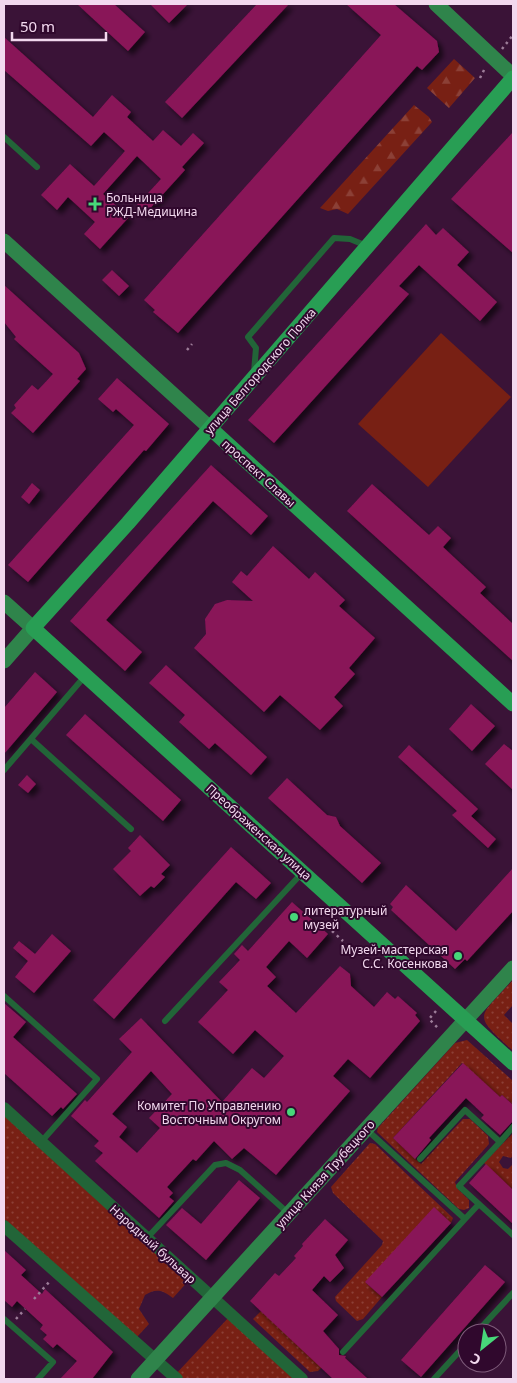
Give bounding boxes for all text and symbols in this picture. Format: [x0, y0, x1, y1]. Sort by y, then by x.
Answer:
scale bar [12, 10, 106, 42]
text: 50 m [20, 16, 55, 36]
place label: Больница РЖД-Медицина [106, 189, 197, 220]
marker: Больница РЖД-Медицина [88, 197, 102, 211]
street label: улица Белгородского Полка [200, 304, 320, 438]
street label: проспект Славы [218, 435, 300, 511]
street label: Преображенская улица [203, 780, 315, 884]
place label: литературный музей [304, 902, 387, 933]
marker: литературный музей [288, 911, 300, 923]
place label: Музей-мастерская С.С. Косенкова [340, 941, 448, 972]
marker: Музей-мастерская С.С. Косенкова [452, 950, 464, 962]
place label: Комитет По Управлению Восточным Округом [137, 1097, 281, 1128]
marker: Комитет По Управлению Восточным Округом [285, 1106, 297, 1118]
street label: улица Князя Трубецкого [272, 1116, 378, 1232]
street label: Народный бульвар [106, 1201, 200, 1287]
north arrow [457, 1323, 507, 1373]
text: С [467, 1349, 484, 1370]

